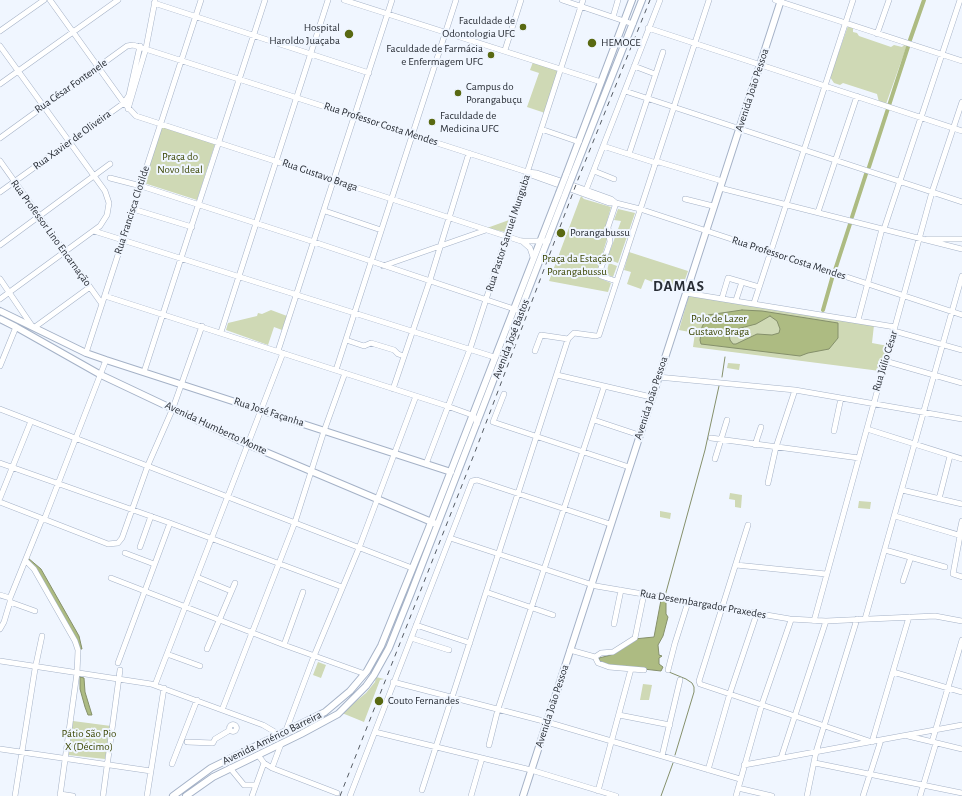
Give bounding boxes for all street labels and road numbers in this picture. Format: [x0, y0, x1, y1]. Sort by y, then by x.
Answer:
street label: Avenida João Pessoa [732, 47, 772, 133]
street label: Rua César Fontenele [32, 56, 110, 116]
street label: Rua Professor Costa Mendes [322, 99, 440, 149]
street label: Rua Xavier de Oliveira [30, 107, 114, 173]
street label: Rua Gustavo Braga [280, 156, 360, 194]
street label: Rua Francisca Clotilde [111, 164, 153, 256]
street label: Rua Pastor Samuel Munguba [483, 173, 533, 293]
street label: Rua Professor Lino Encarnação [8, 177, 94, 289]
street label: Rua Professor Costa Mendes [730, 233, 848, 283]
street label: Avenida José Bastos [490, 297, 532, 381]
street label: Rua Júlio César [869, 329, 901, 393]
street label: Avenida João Pessoa [631, 355, 671, 441]
street label: Rua José Façanha [232, 394, 306, 430]
street label: Avenida Humberto Monte [163, 399, 269, 457]
street label: Rua Desembargador Praxedes [639, 586, 767, 622]
street label: Avenida João Pessoa [532, 663, 572, 749]
street label: Avenida Américo Barreira [220, 708, 324, 768]

